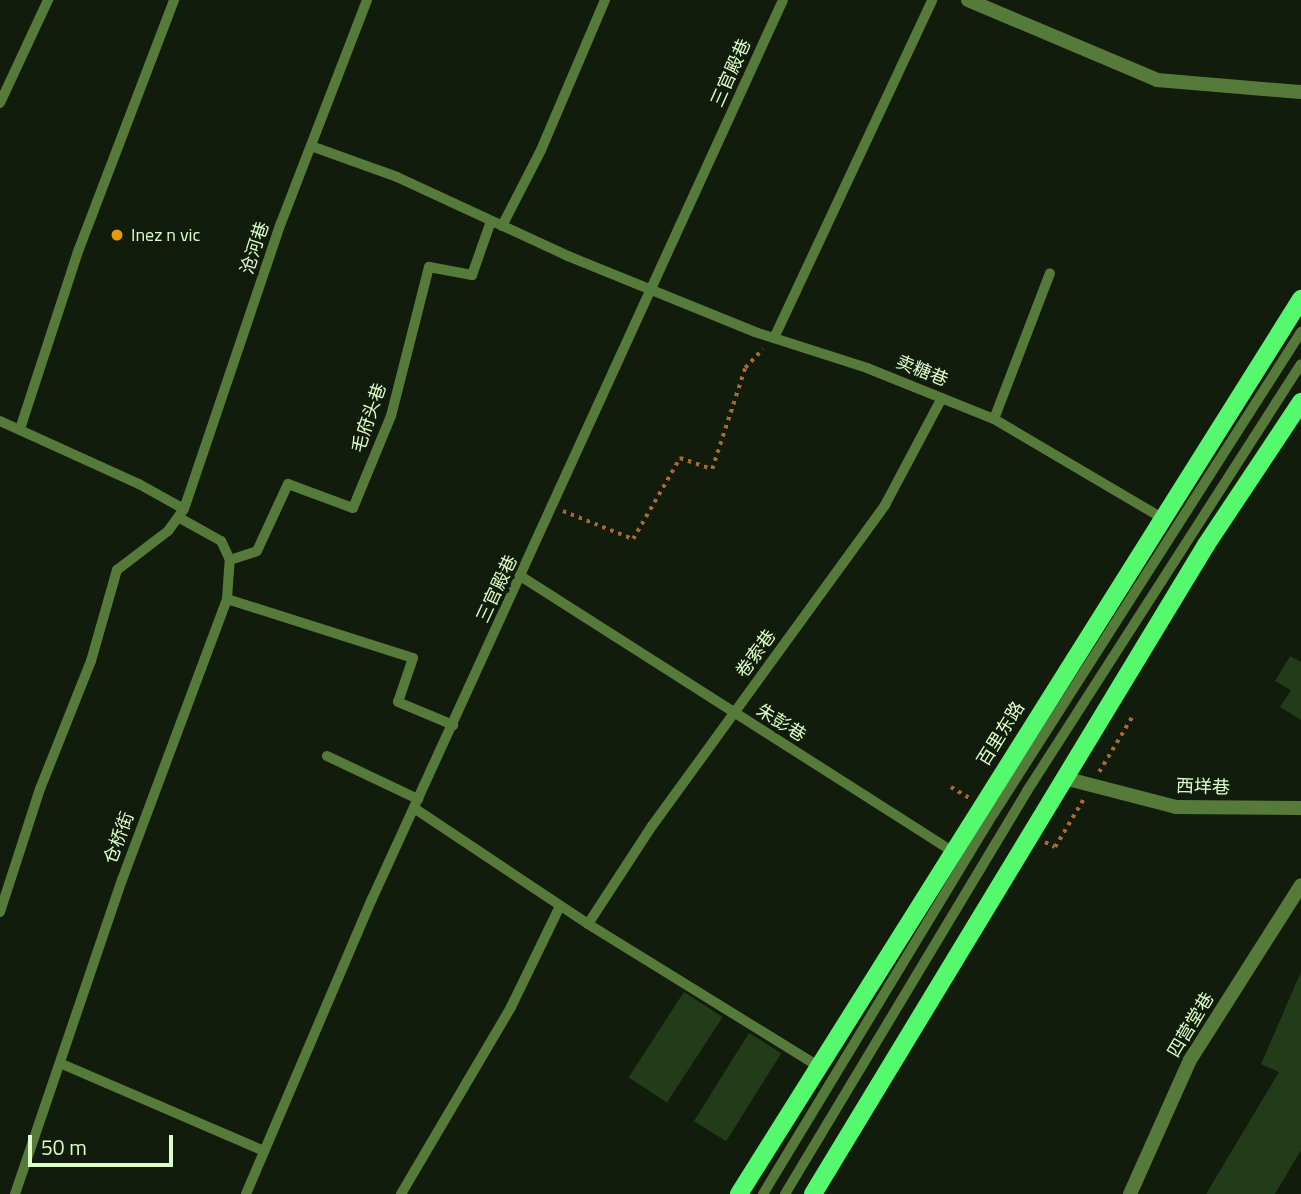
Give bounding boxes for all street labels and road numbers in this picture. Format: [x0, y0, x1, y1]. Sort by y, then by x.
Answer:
street label: 三官殿巷 [706, 36, 756, 110]
street label: 沧河巷 [236, 219, 274, 277]
street label: 卖糖巷 [893, 351, 951, 391]
street label: 毛府头巷 [347, 380, 391, 456]
street label: 三官殿巷 [472, 552, 522, 626]
street label: 卷索巷 [731, 626, 781, 682]
street label: 百里东路 [973, 698, 1029, 770]
street label: 朱彭巷 [752, 700, 810, 746]
street label: 西垟巷 [1176, 775, 1230, 799]
street label: 仓桥街 [100, 809, 138, 867]
street label: 四营堂巷 [1163, 989, 1219, 1061]

